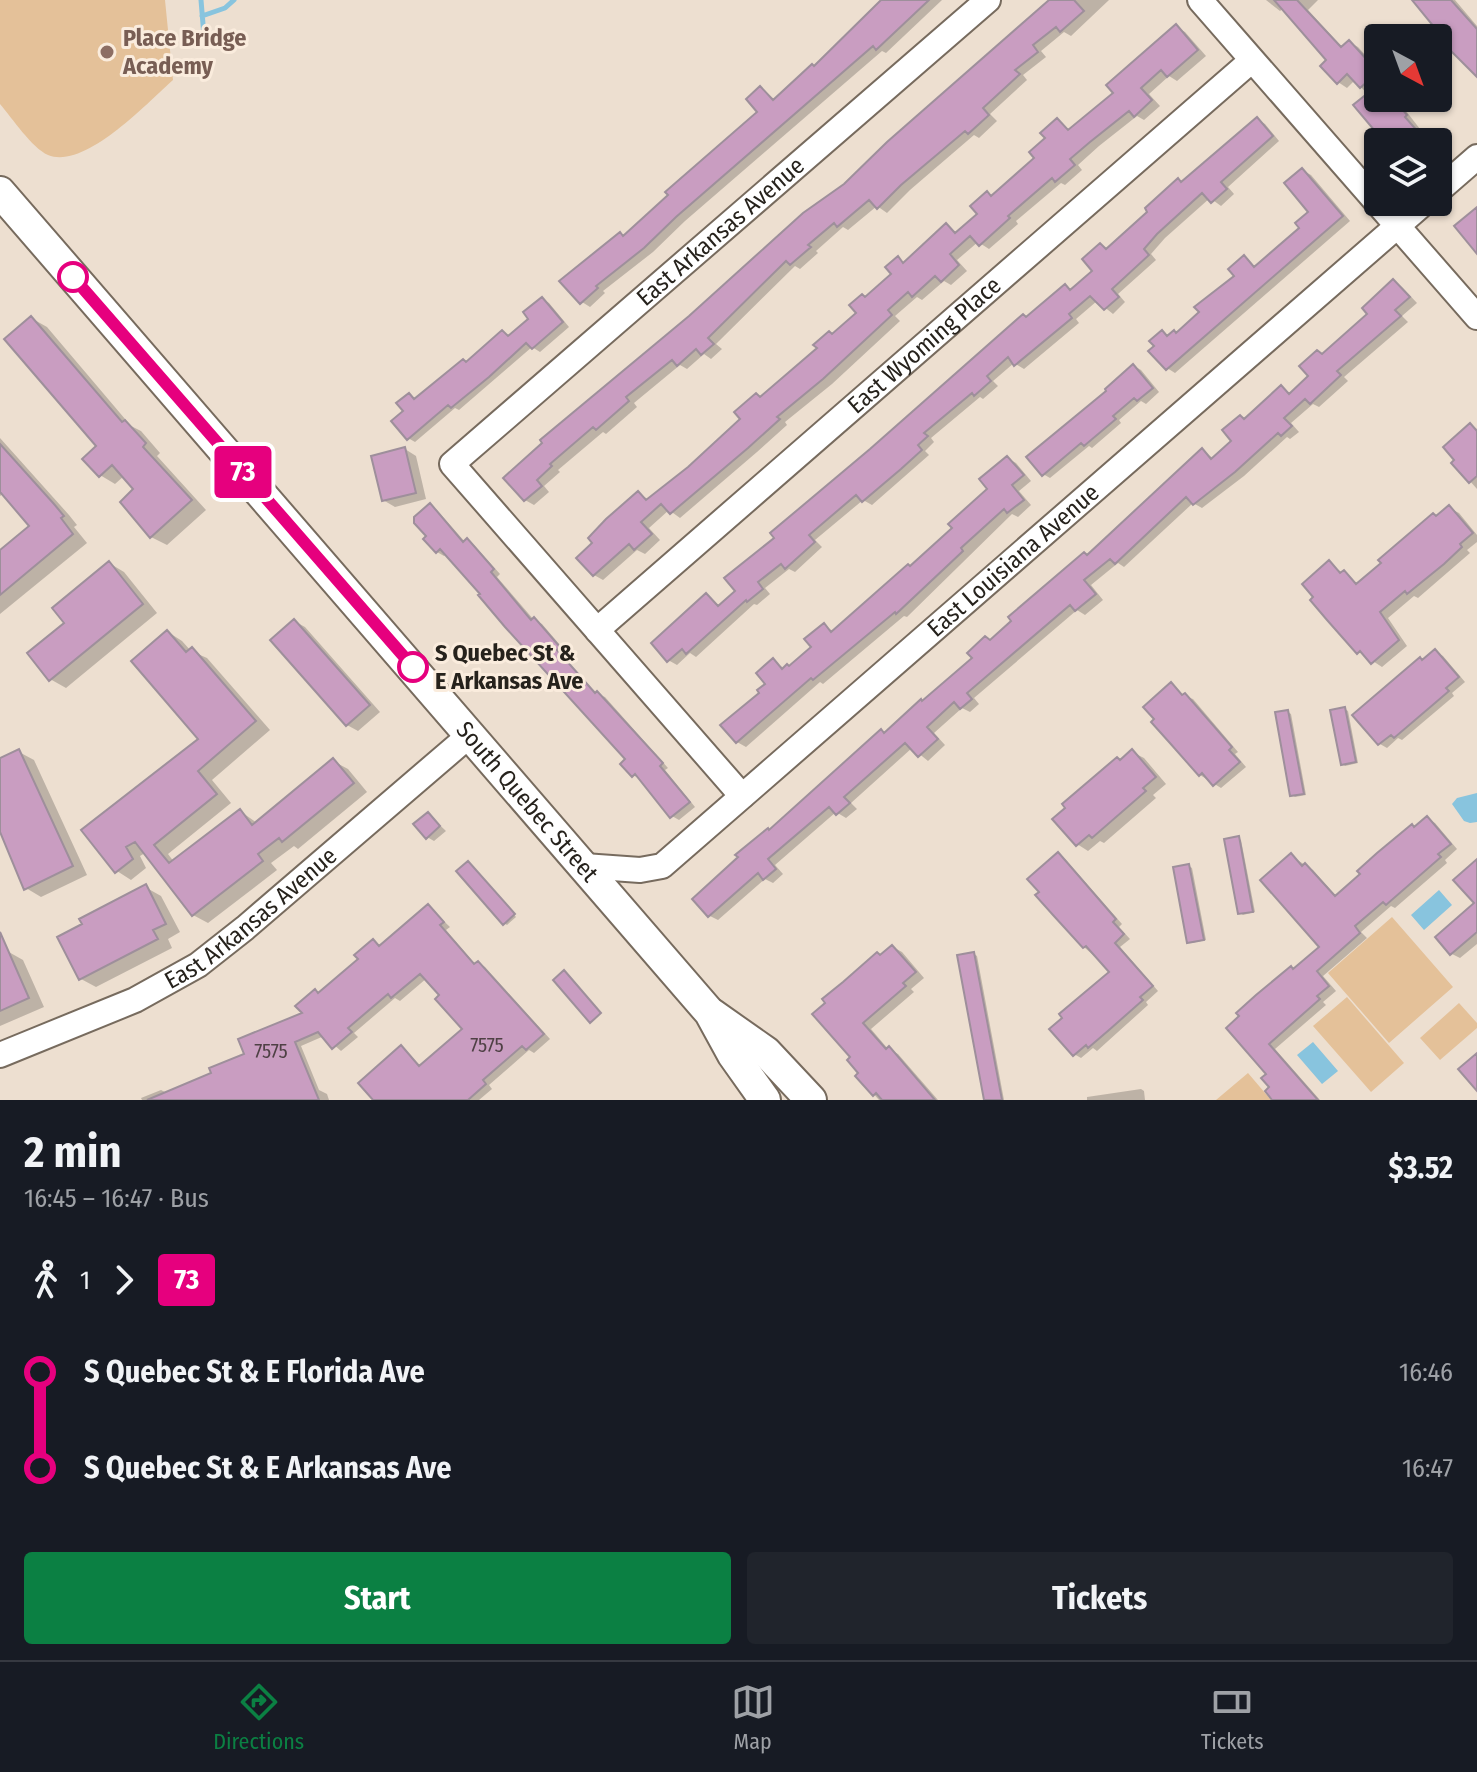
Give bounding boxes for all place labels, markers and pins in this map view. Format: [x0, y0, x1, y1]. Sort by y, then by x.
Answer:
place label: Place Bridge Academy [122, 24, 246, 80]
marker: Place Bridge Academy [98, 43, 116, 61]
unlabelled marker [58, 262, 88, 292]
place label: S Quebec St & E Arkansas Ave [435, 639, 584, 695]
marker: S Quebec St & E Arkansas Ave [398, 652, 428, 682]

